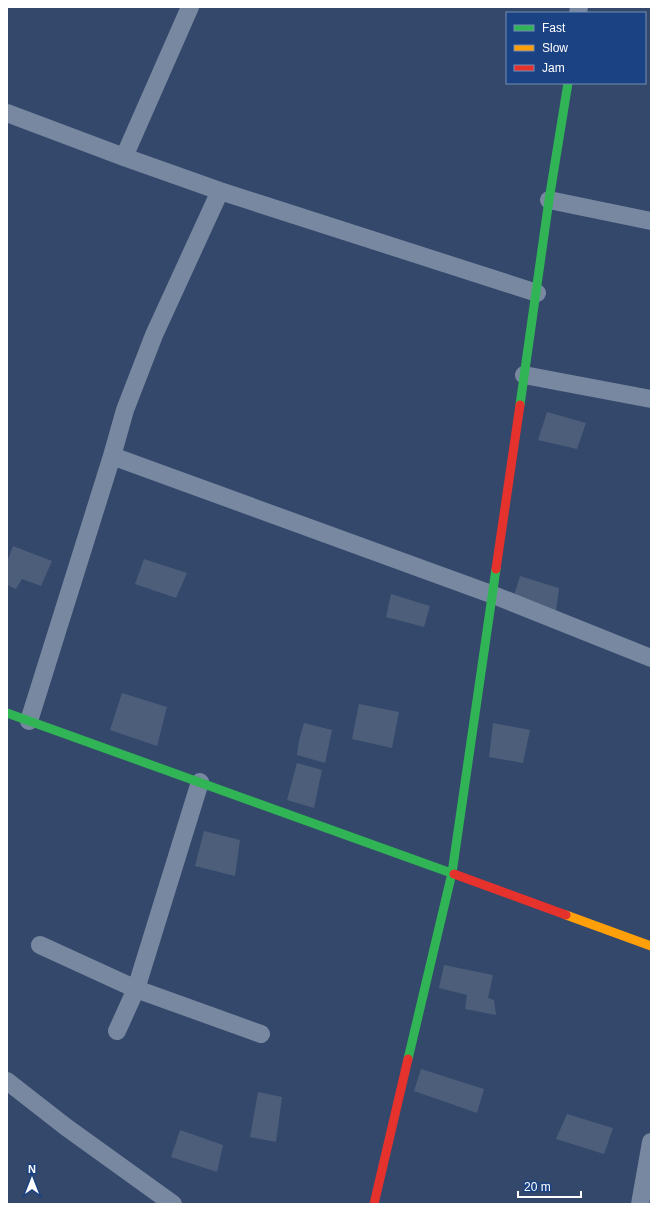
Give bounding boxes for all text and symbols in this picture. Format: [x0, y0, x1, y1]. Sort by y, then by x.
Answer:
legend [506, 12, 646, 84]
text: Fast [542, 21, 566, 35]
text: Slow [542, 41, 568, 55]
text: Jam [542, 61, 565, 75]
north arrow [12, 1159, 52, 1199]
text: N [28, 1163, 36, 1175]
scale bar [518, 1173, 581, 1199]
text: 20 m [524, 1180, 551, 1194]

